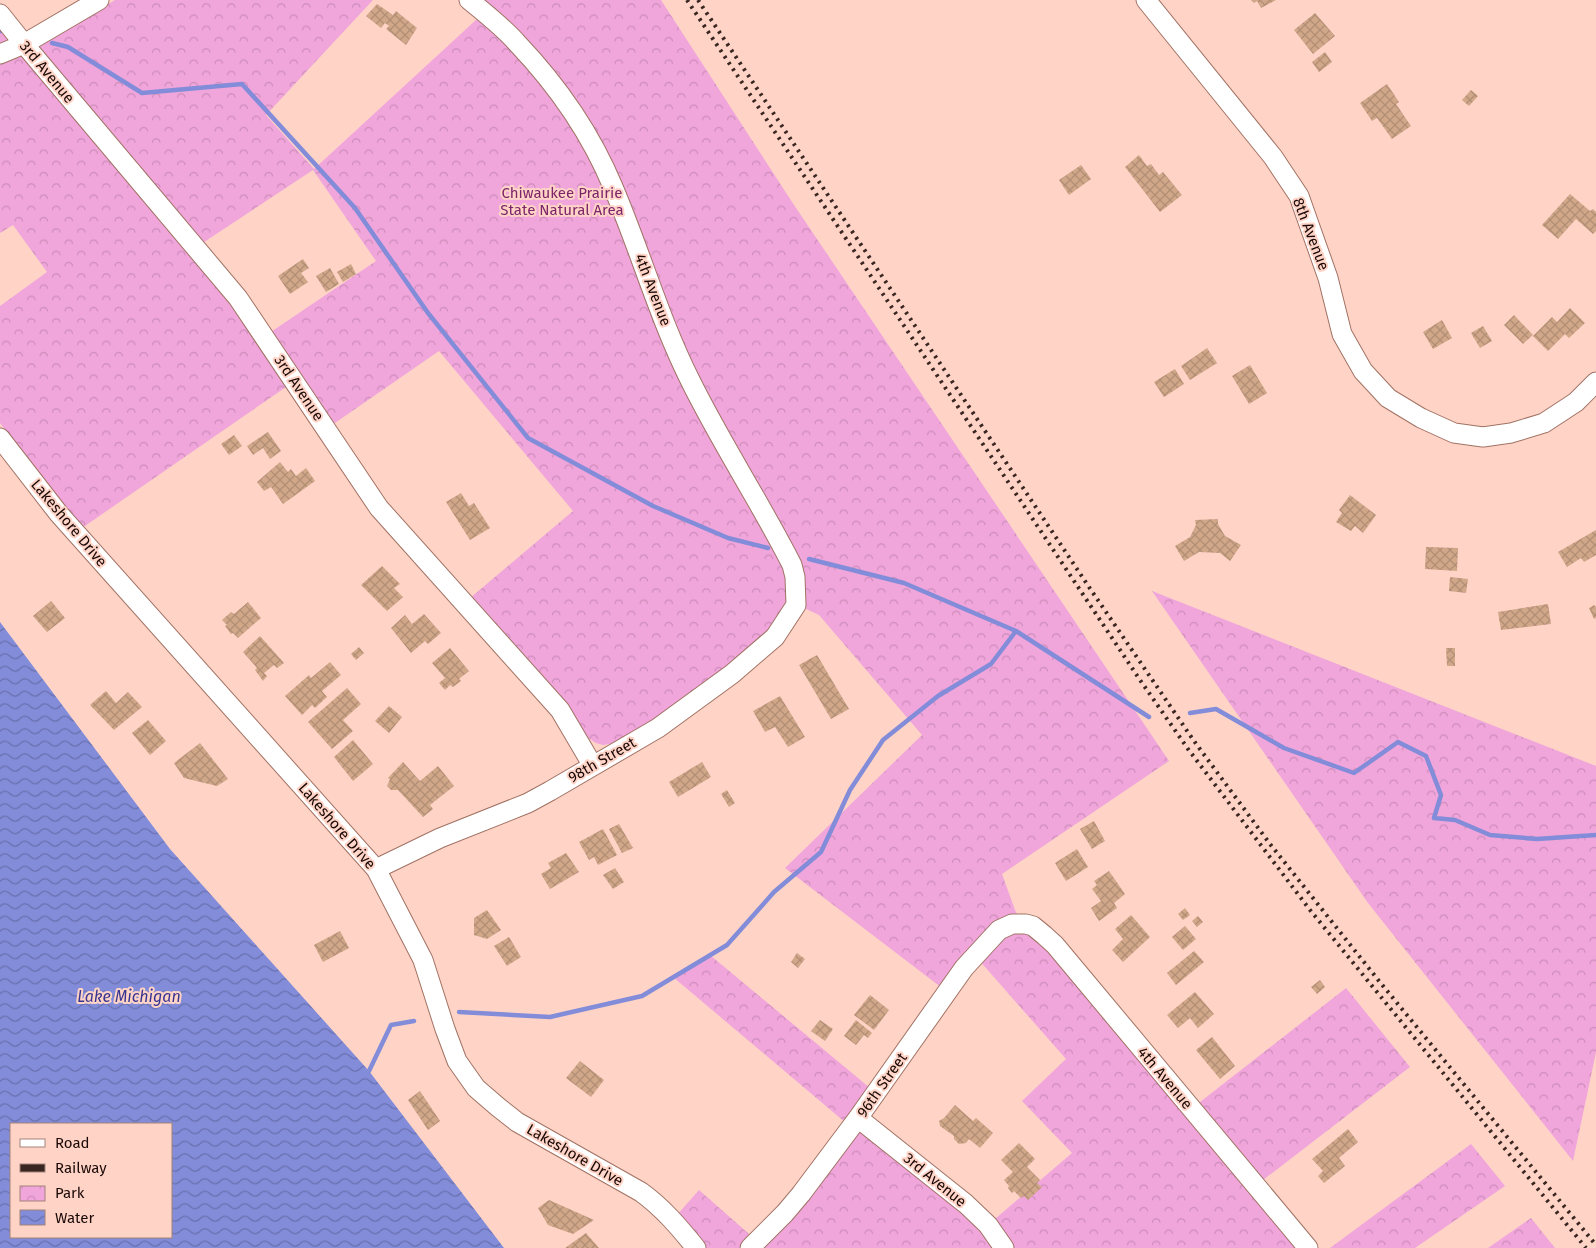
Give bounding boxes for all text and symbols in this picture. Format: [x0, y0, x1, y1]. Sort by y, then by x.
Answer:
street label: 3rd Avenue [16, 37, 78, 107]
park label: Chiwaukee Prairie State Natural Area [500, 184, 624, 219]
street label: 8th Avenue [1289, 195, 1333, 273]
street label: 4th Avenue [631, 251, 675, 329]
street label: 3rd Avenue [270, 352, 328, 424]
street label: Lakeshore Drive [27, 476, 111, 570]
street label: 98th Street [565, 733, 639, 787]
street label: Lakeshore Drive [295, 779, 379, 873]
water label: Lake Michigan [77, 987, 181, 1006]
street label: 4th Avenue [1134, 1043, 1196, 1113]
street label: 96th Street [853, 1049, 911, 1121]
street label: Lakeshore Drive [524, 1120, 626, 1190]
legend [10, 1123, 172, 1238]
text: Road [55, 1134, 90, 1152]
street label: 3rd Avenue [900, 1149, 970, 1211]
text: Railway [55, 1159, 107, 1177]
text: Park [55, 1184, 85, 1202]
text: Water [55, 1209, 94, 1227]

